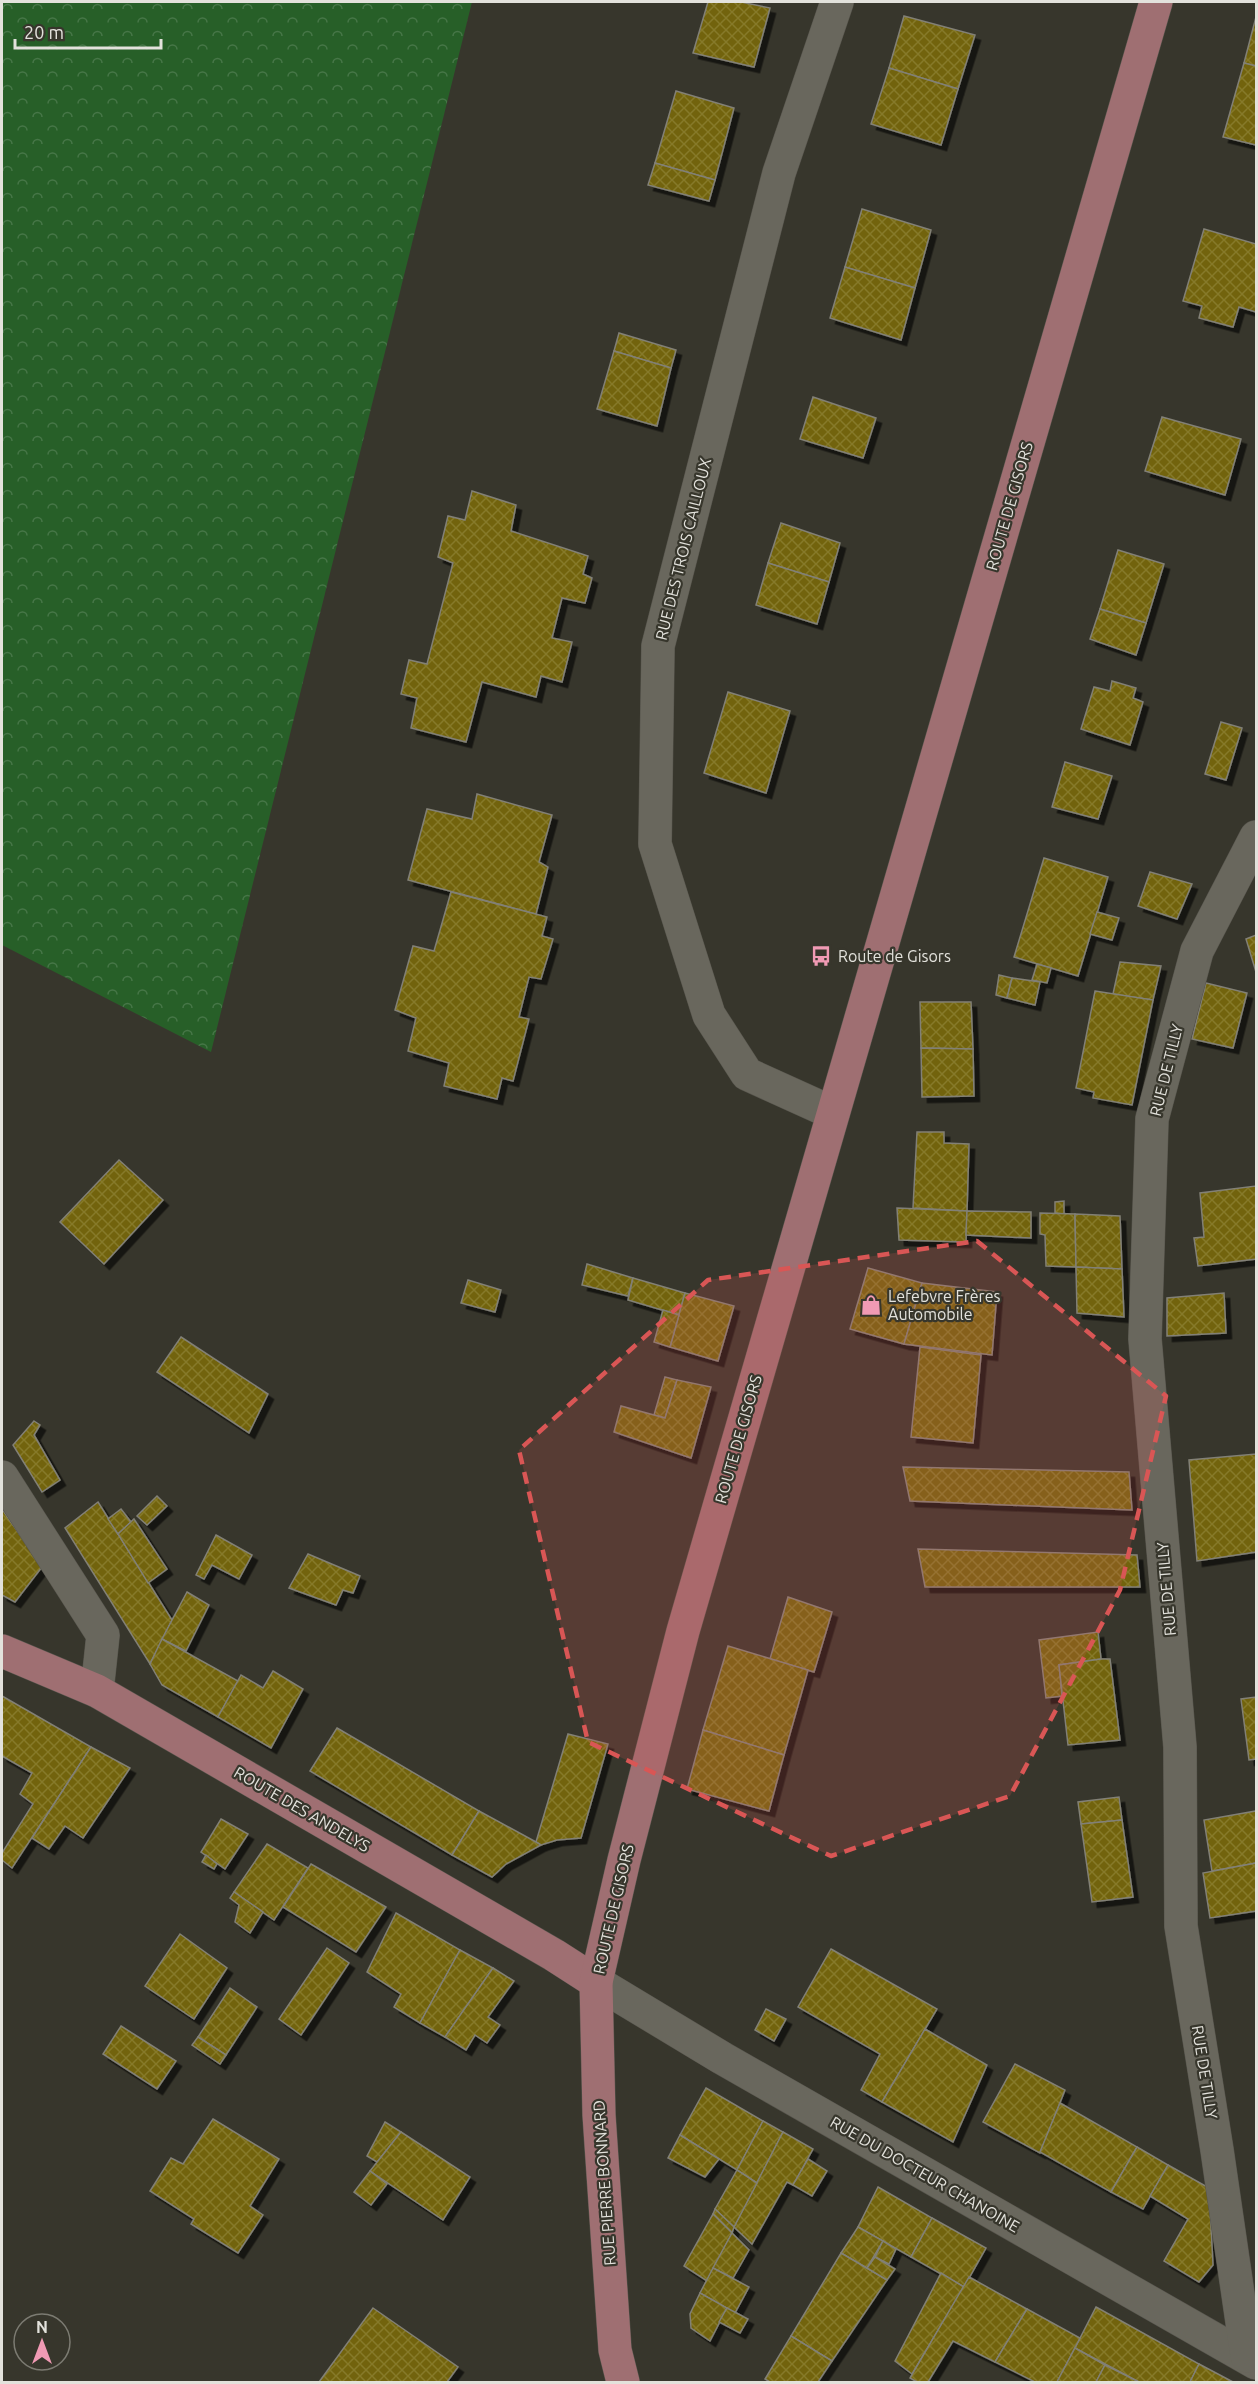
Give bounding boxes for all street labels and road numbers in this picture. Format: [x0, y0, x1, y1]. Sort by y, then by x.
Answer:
street label: ROUTE DE GISORS [982, 440, 1036, 572]
street label: RUE DES TROIS CAILLOUX [652, 456, 714, 642]
street label: RUE DE TILLY [1146, 1021, 1186, 1118]
street label: ROUTE DE GISORS [711, 1373, 765, 1505]
street label: RUE DE TILLY [1153, 1540, 1179, 1637]
street label: ROUTE DES ANDELYS [231, 1763, 373, 1855]
street label: ROUTE DE GISORS [589, 1842, 637, 1976]
street label: RUE DE TILLY [1189, 2024, 1221, 2121]
street label: RUE PIERRE BONNARD [589, 2100, 619, 2266]
street label: RUE DU DOCTEUR CHANOINE [827, 2112, 1023, 2236]

